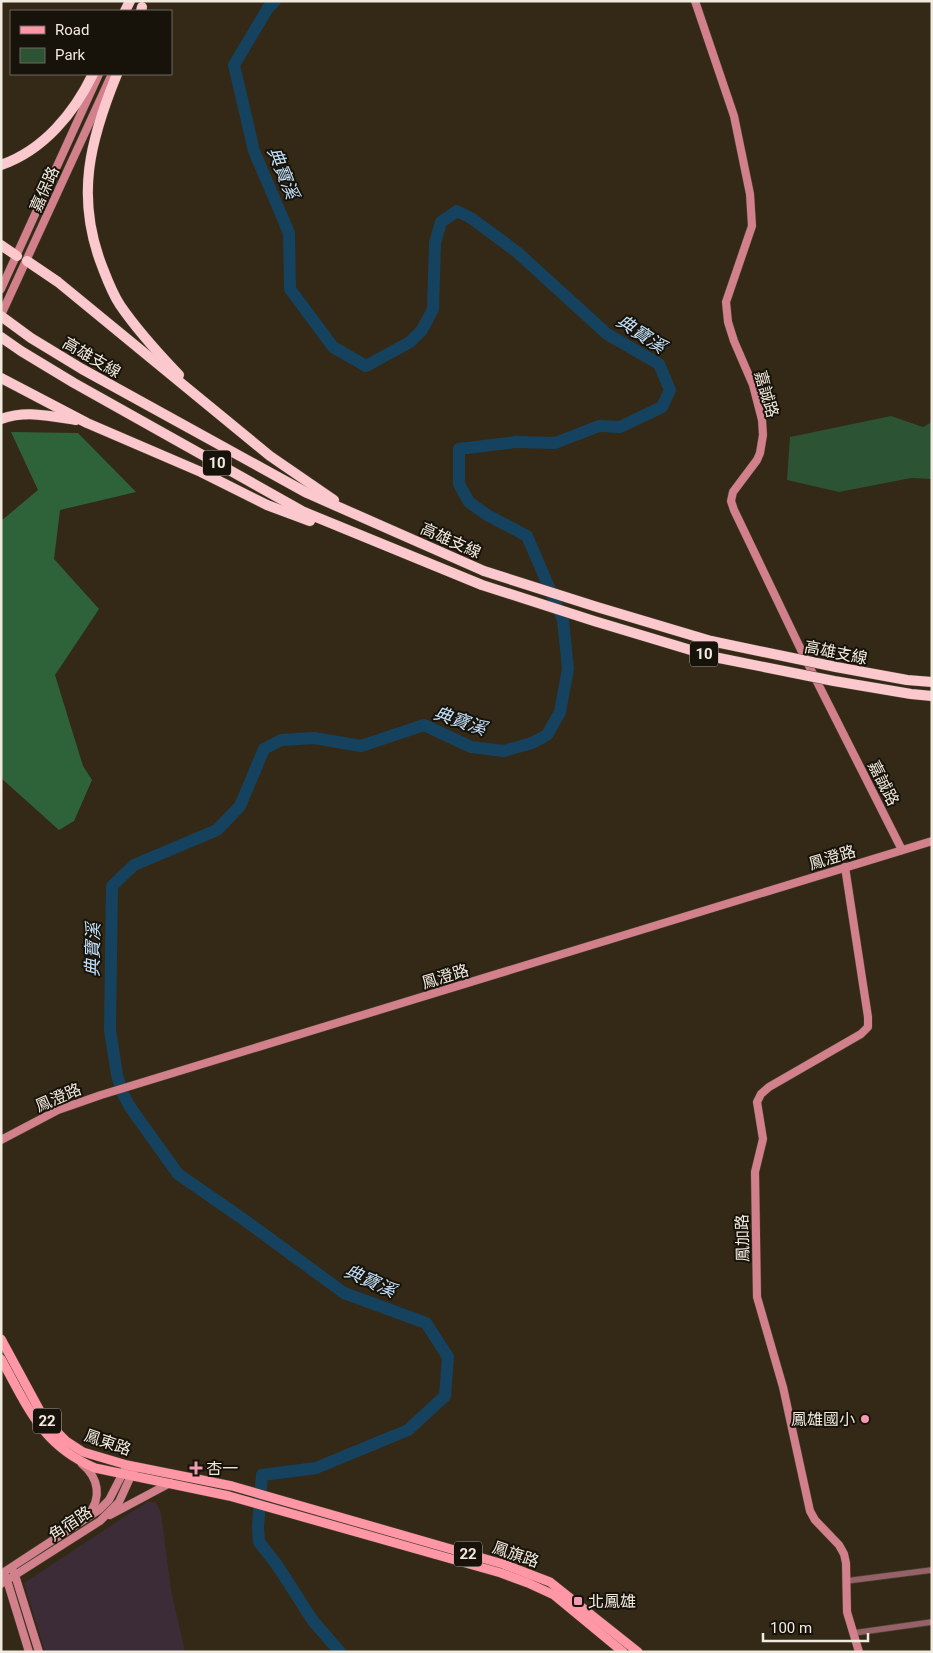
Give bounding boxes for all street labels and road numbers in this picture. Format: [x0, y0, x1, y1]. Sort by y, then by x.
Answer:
street label: 嘉保路 [26, 163, 63, 215]
street label: 高雄支線 [59, 333, 124, 382]
street label: 嘉誠路 [751, 368, 782, 420]
road number: 10 [203, 450, 231, 476]
street label: 高雄支線 [418, 519, 484, 562]
street label: 高雄支線 [803, 637, 869, 668]
road number: 10 [690, 642, 718, 666]
street label: 嘉誠路 [864, 758, 903, 809]
street label: 鳳澄路 [806, 841, 858, 874]
street label: 鳳澄路 [419, 960, 471, 993]
street label: 鳳澄路 [32, 1079, 84, 1116]
street label: 鳳加路 [733, 1214, 752, 1262]
road number: 22 [33, 1408, 61, 1434]
street label: 鳳東路 [82, 1426, 134, 1459]
street label: 角宿路 [45, 1502, 95, 1545]
street label: 鳳旗路 [490, 1538, 542, 1571]
road number: 22 [454, 1542, 482, 1566]

